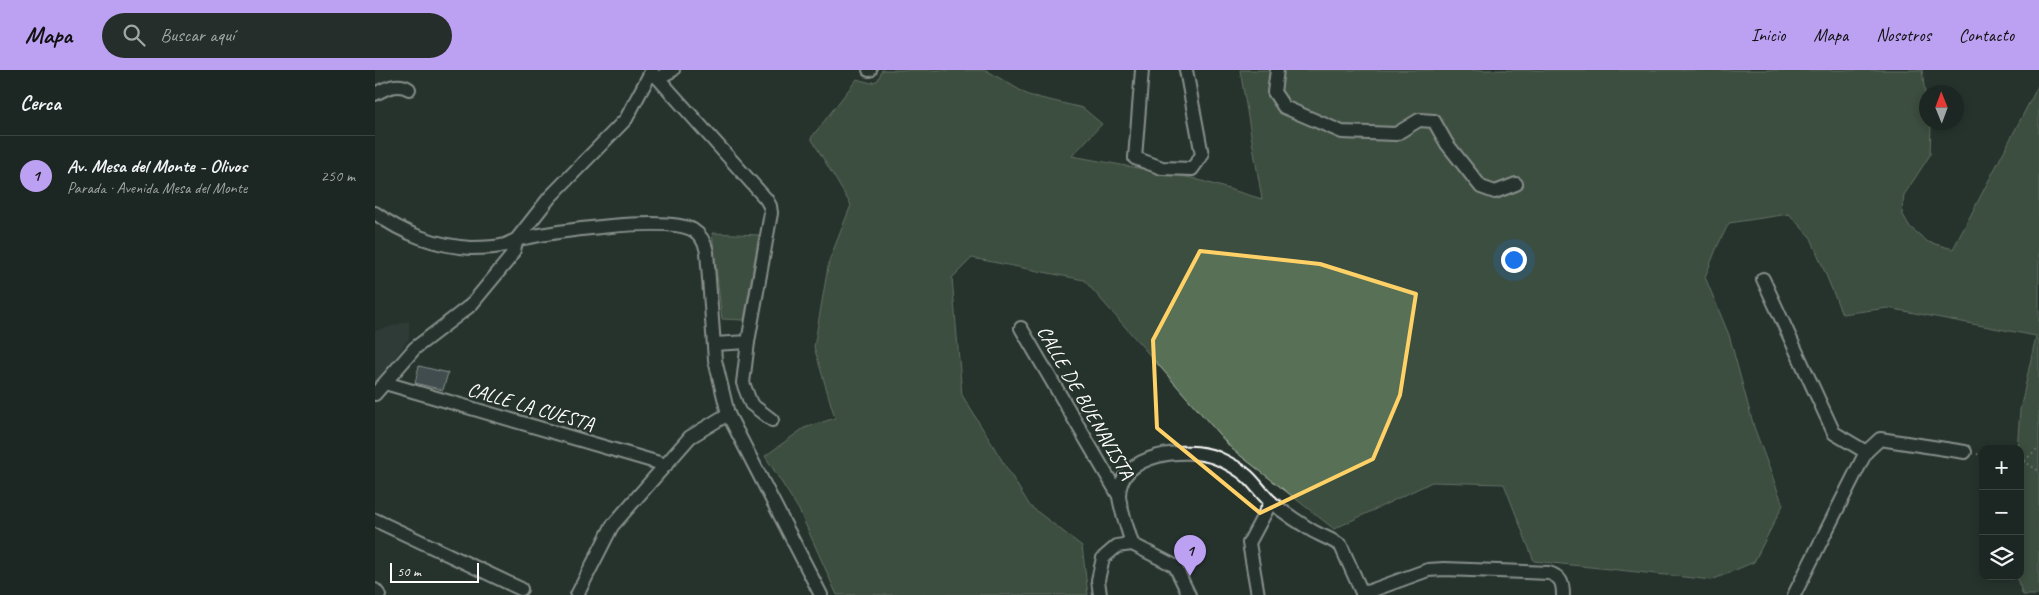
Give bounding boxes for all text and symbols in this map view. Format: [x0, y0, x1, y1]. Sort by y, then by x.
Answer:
search box [102, 13, 452, 58]
text: Mapa [25, 20, 72, 50]
icon: search [120, 21, 148, 49]
text: Buscar aquí [160, 23, 235, 47]
text: Inicio [1751, 24, 1785, 46]
text: Mapa [1813, 24, 1848, 46]
text: Nosotros [1876, 24, 1931, 46]
text: Contacto [1959, 24, 2014, 46]
north arrow [1919, 85, 1964, 130]
text: Cerca [20, 90, 61, 116]
text: Av. Mesa del Monte - Olivos [67, 154, 247, 178]
text: 1 [32, 166, 40, 186]
text: 250 m [321, 166, 355, 186]
text: Parada · Avenida Mesa del Monte [67, 178, 247, 198]
your location [1501, 247, 1527, 273]
street label: CALLE DE BUENAVISTA [1031, 321, 1140, 484]
street label: CALLE LA CUESTA [465, 376, 598, 437]
map controls [1979, 445, 2024, 580]
button: + [1979, 445, 2024, 490]
button: − [1979, 490, 2024, 535]
pin: 1 [1174, 535, 1206, 576]
button: layers [1979, 535, 2024, 580]
scale bar [390, 560, 479, 583]
text: 50 m [397, 563, 421, 580]

